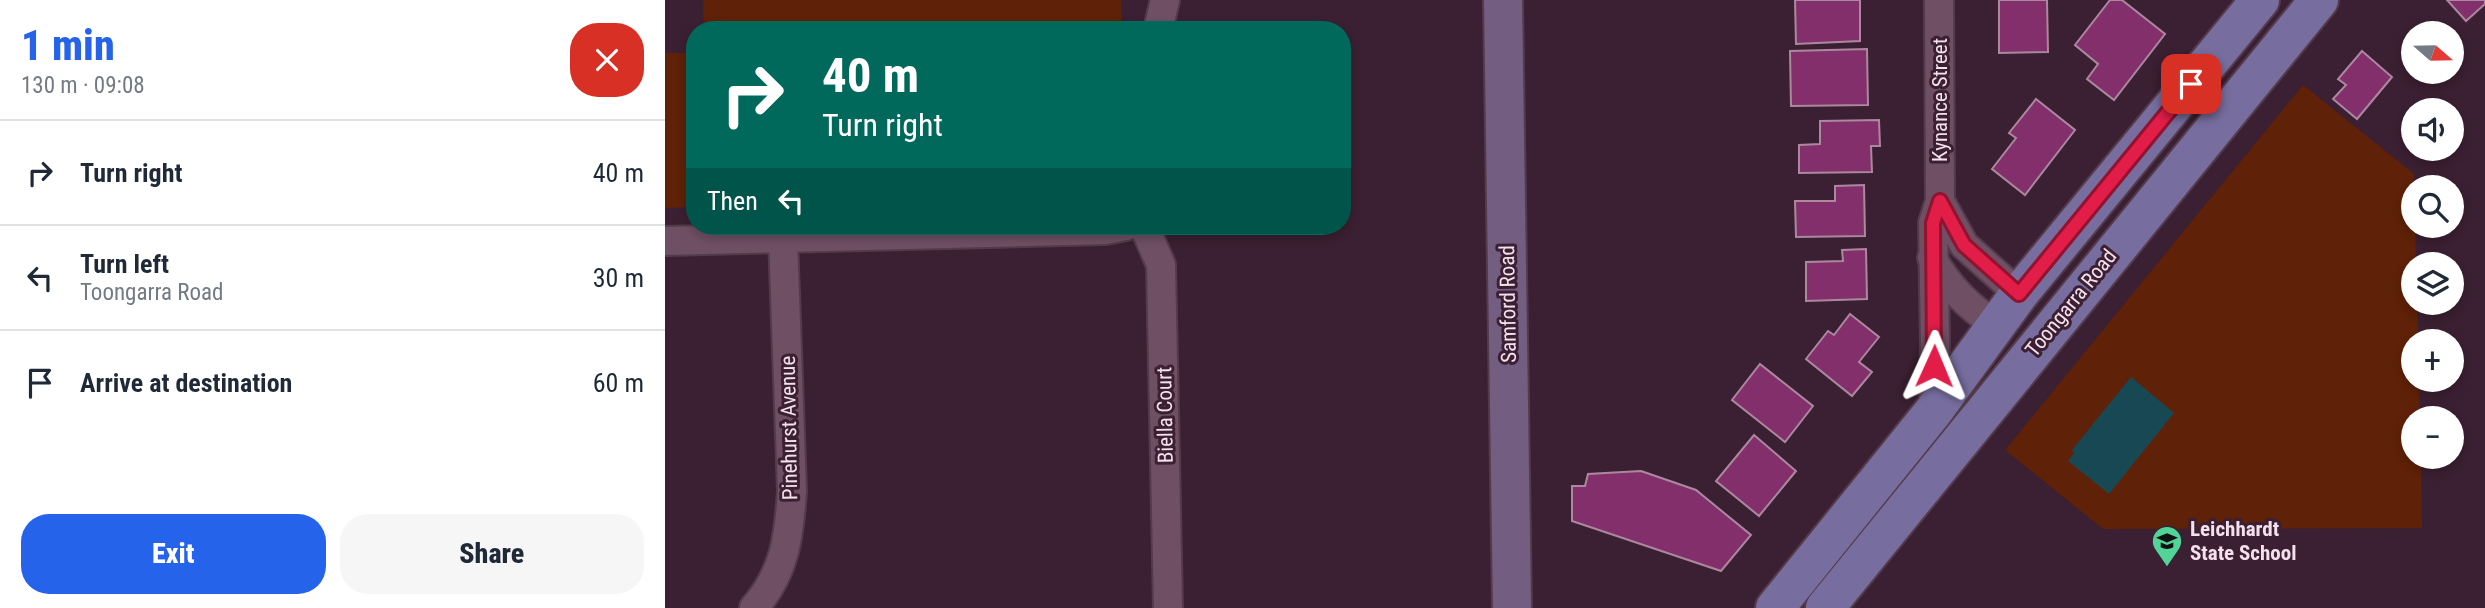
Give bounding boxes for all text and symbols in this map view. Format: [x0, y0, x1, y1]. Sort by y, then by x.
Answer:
text: 1 min [21, 21, 115, 70]
north arrow [2401, 21, 2464, 84]
map controls [2401, 21, 2464, 469]
button: close [570, 23, 644, 97]
street label: Kynance Street [1928, 38, 1952, 162]
text: 40 m [822, 47, 919, 104]
icon: right [707, 49, 798, 140]
pin [2161, 54, 2221, 114]
icon: arrive [2172, 65, 2210, 103]
text: 130 m · 09:08 [21, 72, 145, 99]
button: sound [2401, 98, 2464, 161]
text: Turn right [822, 106, 943, 144]
icon: right [21, 154, 59, 192]
text: Turn right [80, 158, 182, 188]
text: 40 m [593, 158, 644, 188]
button: search [2401, 175, 2464, 238]
icon: left [772, 182, 810, 220]
text: Then [707, 186, 758, 216]
street label: Samford Road [1495, 245, 1521, 363]
street label: Toongarra Road [2020, 245, 2122, 361]
text: Turn left [80, 249, 169, 279]
button: layers [2401, 252, 2464, 315]
icon: left [21, 259, 59, 297]
text: 30 m [593, 263, 644, 293]
text: Toongarra Road [80, 279, 224, 306]
position arrow [1897, 329, 1971, 403]
button: + [2401, 329, 2464, 392]
street label: Pinehurst Avenue [776, 356, 802, 500]
icon: arrive [21, 364, 59, 402]
street label: Biella Court [1152, 367, 1178, 463]
text: Arrive at destination [80, 368, 292, 398]
text: 60 m [593, 368, 644, 398]
button: − [2401, 406, 2464, 469]
button: Exit [21, 514, 326, 594]
button: Share [340, 514, 644, 594]
place label: Leichhardt State School [2190, 517, 2297, 565]
school or university icon: Leichhardt State School [2150, 524, 2184, 568]

